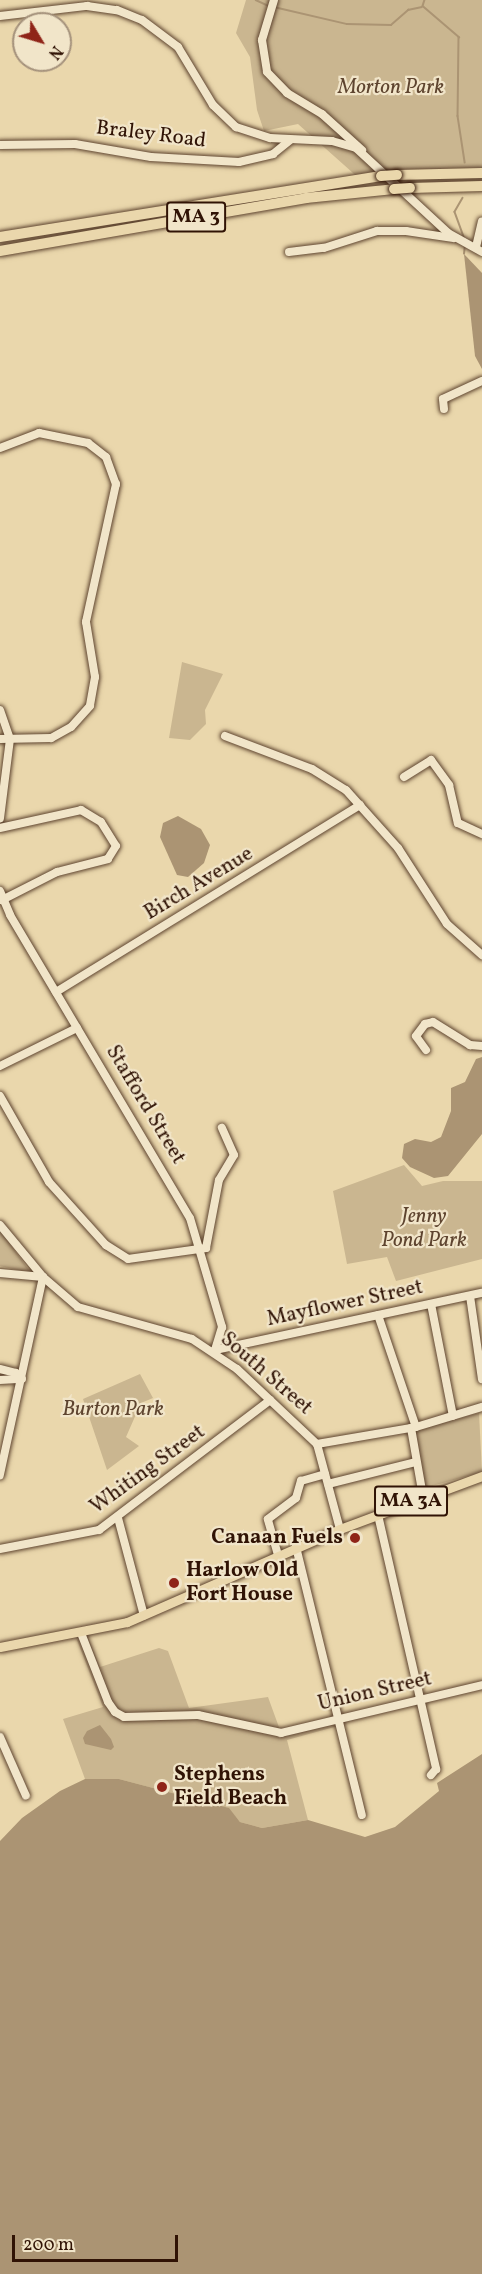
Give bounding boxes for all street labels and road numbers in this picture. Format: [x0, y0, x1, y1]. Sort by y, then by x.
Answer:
street label: Braley Road [94, 116, 208, 154]
road number: MA 3 [166, 200, 226, 234]
street label: Birch Avenue [140, 842, 258, 926]
street label: Stafford Street [100, 1041, 190, 1169]
street label: Mayflower Street [265, 1275, 425, 1333]
street label: South Street [215, 1327, 317, 1421]
street label: Whiting Street [86, 1420, 210, 1520]
road number: MA 3A [374, 1484, 448, 1518]
street label: Union Street [316, 1667, 434, 1717]

